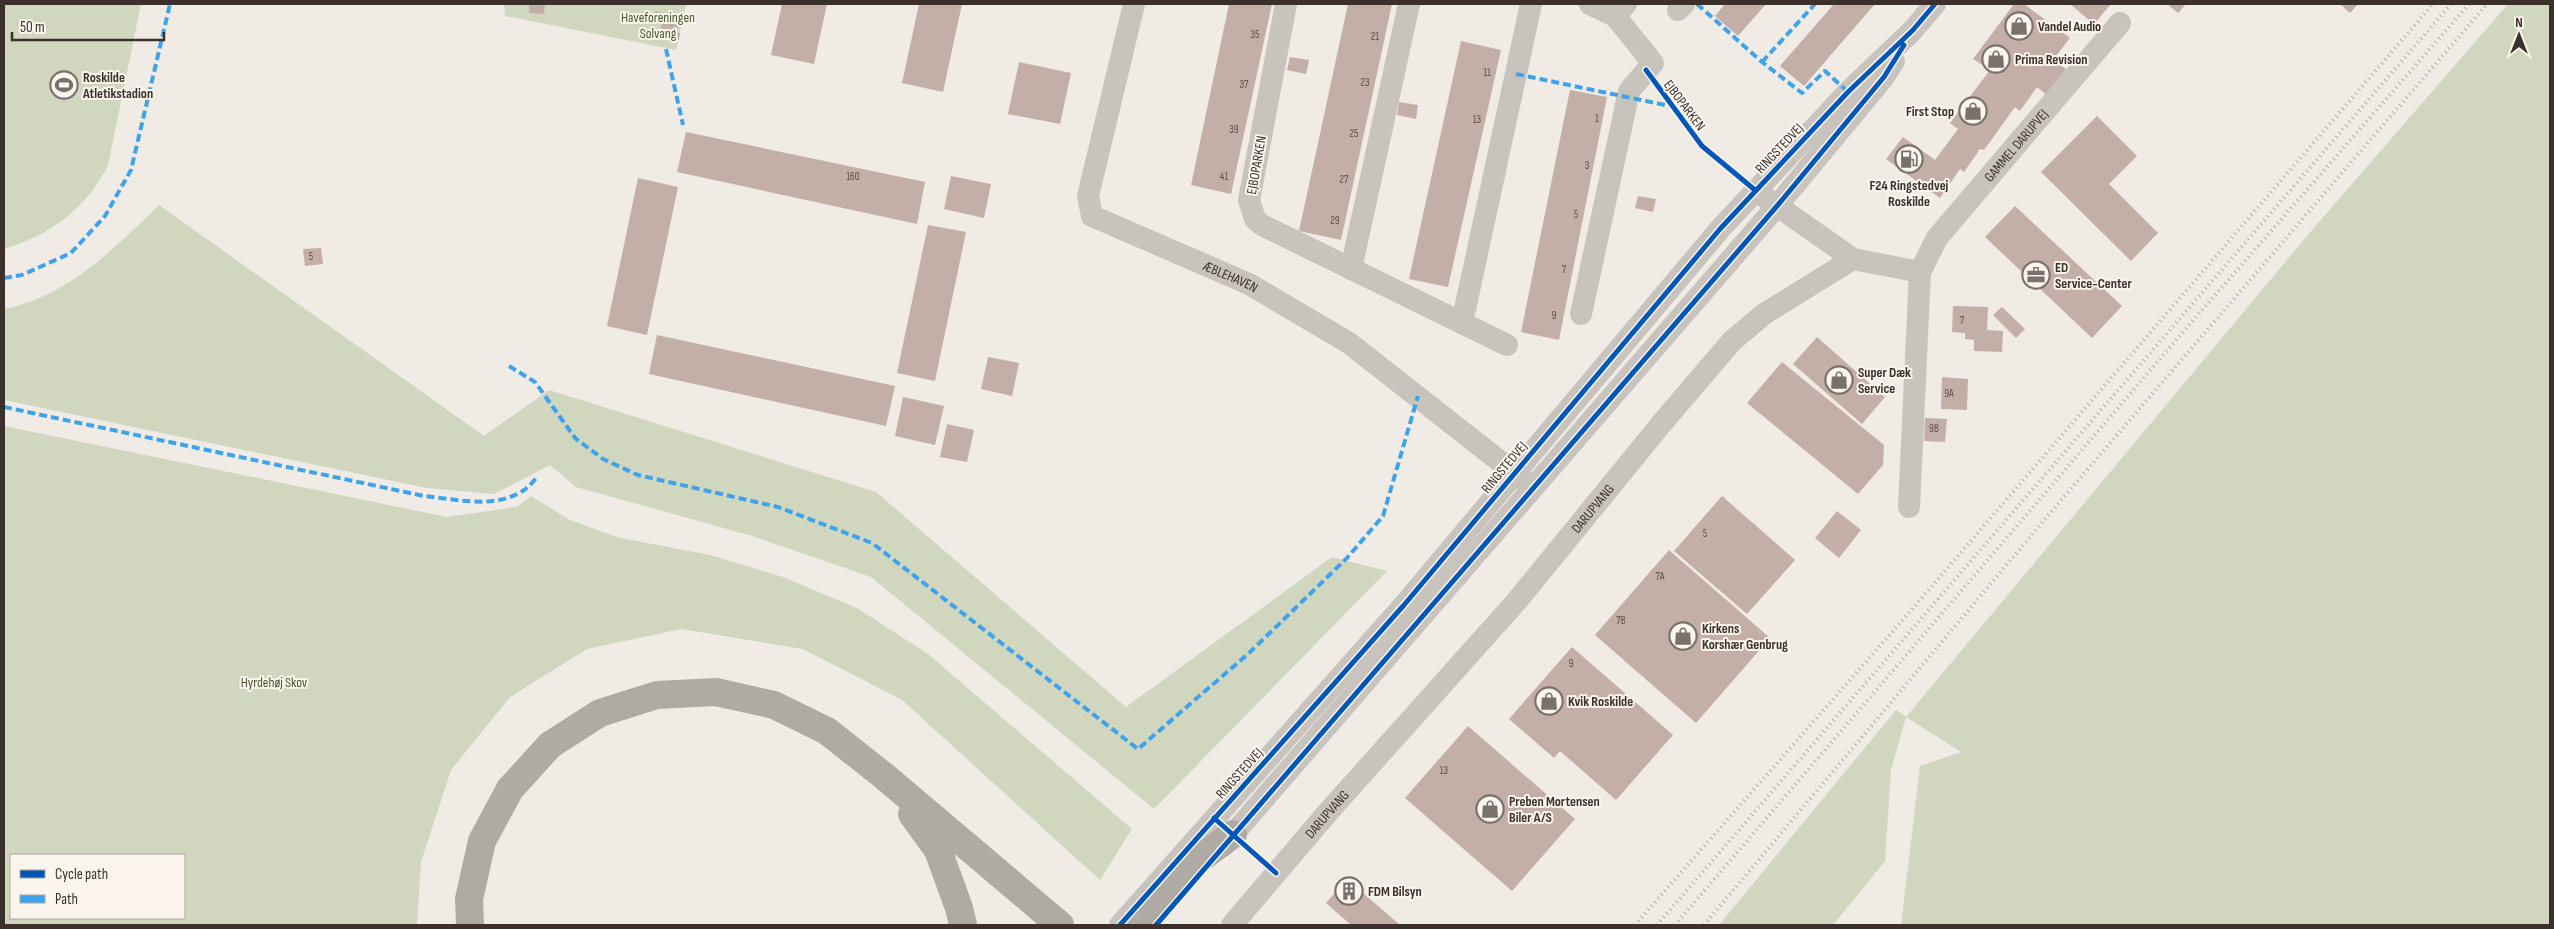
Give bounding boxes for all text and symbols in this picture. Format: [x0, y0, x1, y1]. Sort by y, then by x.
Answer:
park label: Haveforeningen Solvang [621, 9, 695, 42]
scale bar [12, 10, 165, 42]
north arrow [2494, 10, 2544, 60]
shop icon: Vandel Audio [2004, 11, 2034, 41]
text: N [2515, 14, 2523, 31]
text: 50 m [20, 18, 45, 37]
place label: Vandel Audio [2038, 18, 2101, 35]
house number: 35 [1250, 28, 1260, 41]
house number: 21 [1371, 30, 1379, 43]
shop icon: Prima Revision [1981, 44, 2011, 74]
place label: Prima Revision [2015, 51, 2088, 68]
house number: 11 [1483, 66, 1491, 79]
place label: Roskilde Atletikstadion [82, 69, 153, 102]
sports icon: Roskilde Atletikstadion [49, 70, 79, 100]
house number: 23 [1360, 76, 1370, 89]
street label: EJBOPARKEN [1660, 77, 1709, 134]
house number: 37 [1239, 78, 1249, 91]
shop icon: First Stop [1958, 96, 1988, 126]
place label: First Stop [1906, 103, 1954, 120]
street label: GAMMEL DARUPVEJ [1981, 106, 2052, 185]
house number: 1 [1595, 112, 1599, 125]
house number: 13 [1473, 113, 1482, 126]
street label: RINGSTEDVEJ [1752, 120, 1807, 177]
house number: 39 [1229, 123, 1239, 136]
house number: 25 [1350, 127, 1358, 140]
street label: EJBOPARKEN [1243, 135, 1270, 196]
fuel station icon: F24 Ringstedvej Roskilde [1894, 144, 1924, 174]
house number: 3 [1585, 159, 1590, 172]
house number: 160 [846, 170, 860, 183]
house number: 41 [1220, 170, 1228, 183]
house number: 27 [1340, 173, 1349, 186]
place label: F24 Ringstedvej Roskilde [1870, 177, 1949, 210]
house number: 5 [1574, 208, 1578, 221]
house number: 29 [1330, 214, 1340, 227]
house number: 5 [309, 250, 313, 263]
street label: ÆBLEHAVEN [1200, 257, 1261, 296]
place label: ED Service-Center [2055, 259, 2133, 292]
office icon: ED Service-Center [2021, 260, 2051, 290]
house number: 7 [1562, 263, 1567, 276]
house number: 9 [1552, 309, 1557, 322]
house number: 7 [1960, 314, 1965, 327]
place label: Super Dæk Service [1858, 364, 1911, 397]
shop icon: Super Dæk Service [1824, 365, 1854, 395]
house number: 9A [1944, 387, 1954, 400]
house number: 9B [1929, 422, 1939, 435]
street label: RINGSTEDVEJ [1478, 438, 1531, 497]
street label: DARUPVANG [1568, 481, 1618, 537]
house number: 5 [1703, 527, 1707, 540]
house number: 7A [1656, 570, 1665, 583]
house number: 7B [1616, 614, 1626, 627]
place label: Kirkens Korshær Genbrug [1702, 620, 1788, 653]
shop icon: Kirkens Korshær Genbrug [1668, 621, 1698, 651]
house number: 9 [1569, 657, 1574, 670]
park label: Hyrdehøj Skov [241, 674, 308, 691]
shop icon: Kvik Roskilde [1534, 686, 1564, 716]
place label: Kvik Roskilde [1568, 693, 1633, 710]
street label: RINGSTEDVEJ [1212, 744, 1267, 802]
house number: 13 [1440, 764, 1449, 777]
street label: DARUPVANG [1302, 787, 1353, 842]
place label: Preben Mortensen Biler A/S [1509, 793, 1600, 826]
shop icon: Preben Mortensen Biler A/S [1475, 794, 1505, 824]
legend [10, 854, 185, 919]
text: Cycle path [55, 865, 108, 884]
building icon: FDM Bilsyn [1334, 876, 1364, 906]
place label: FDM Bilsyn [1368, 883, 1422, 900]
text: Path [55, 890, 78, 909]

